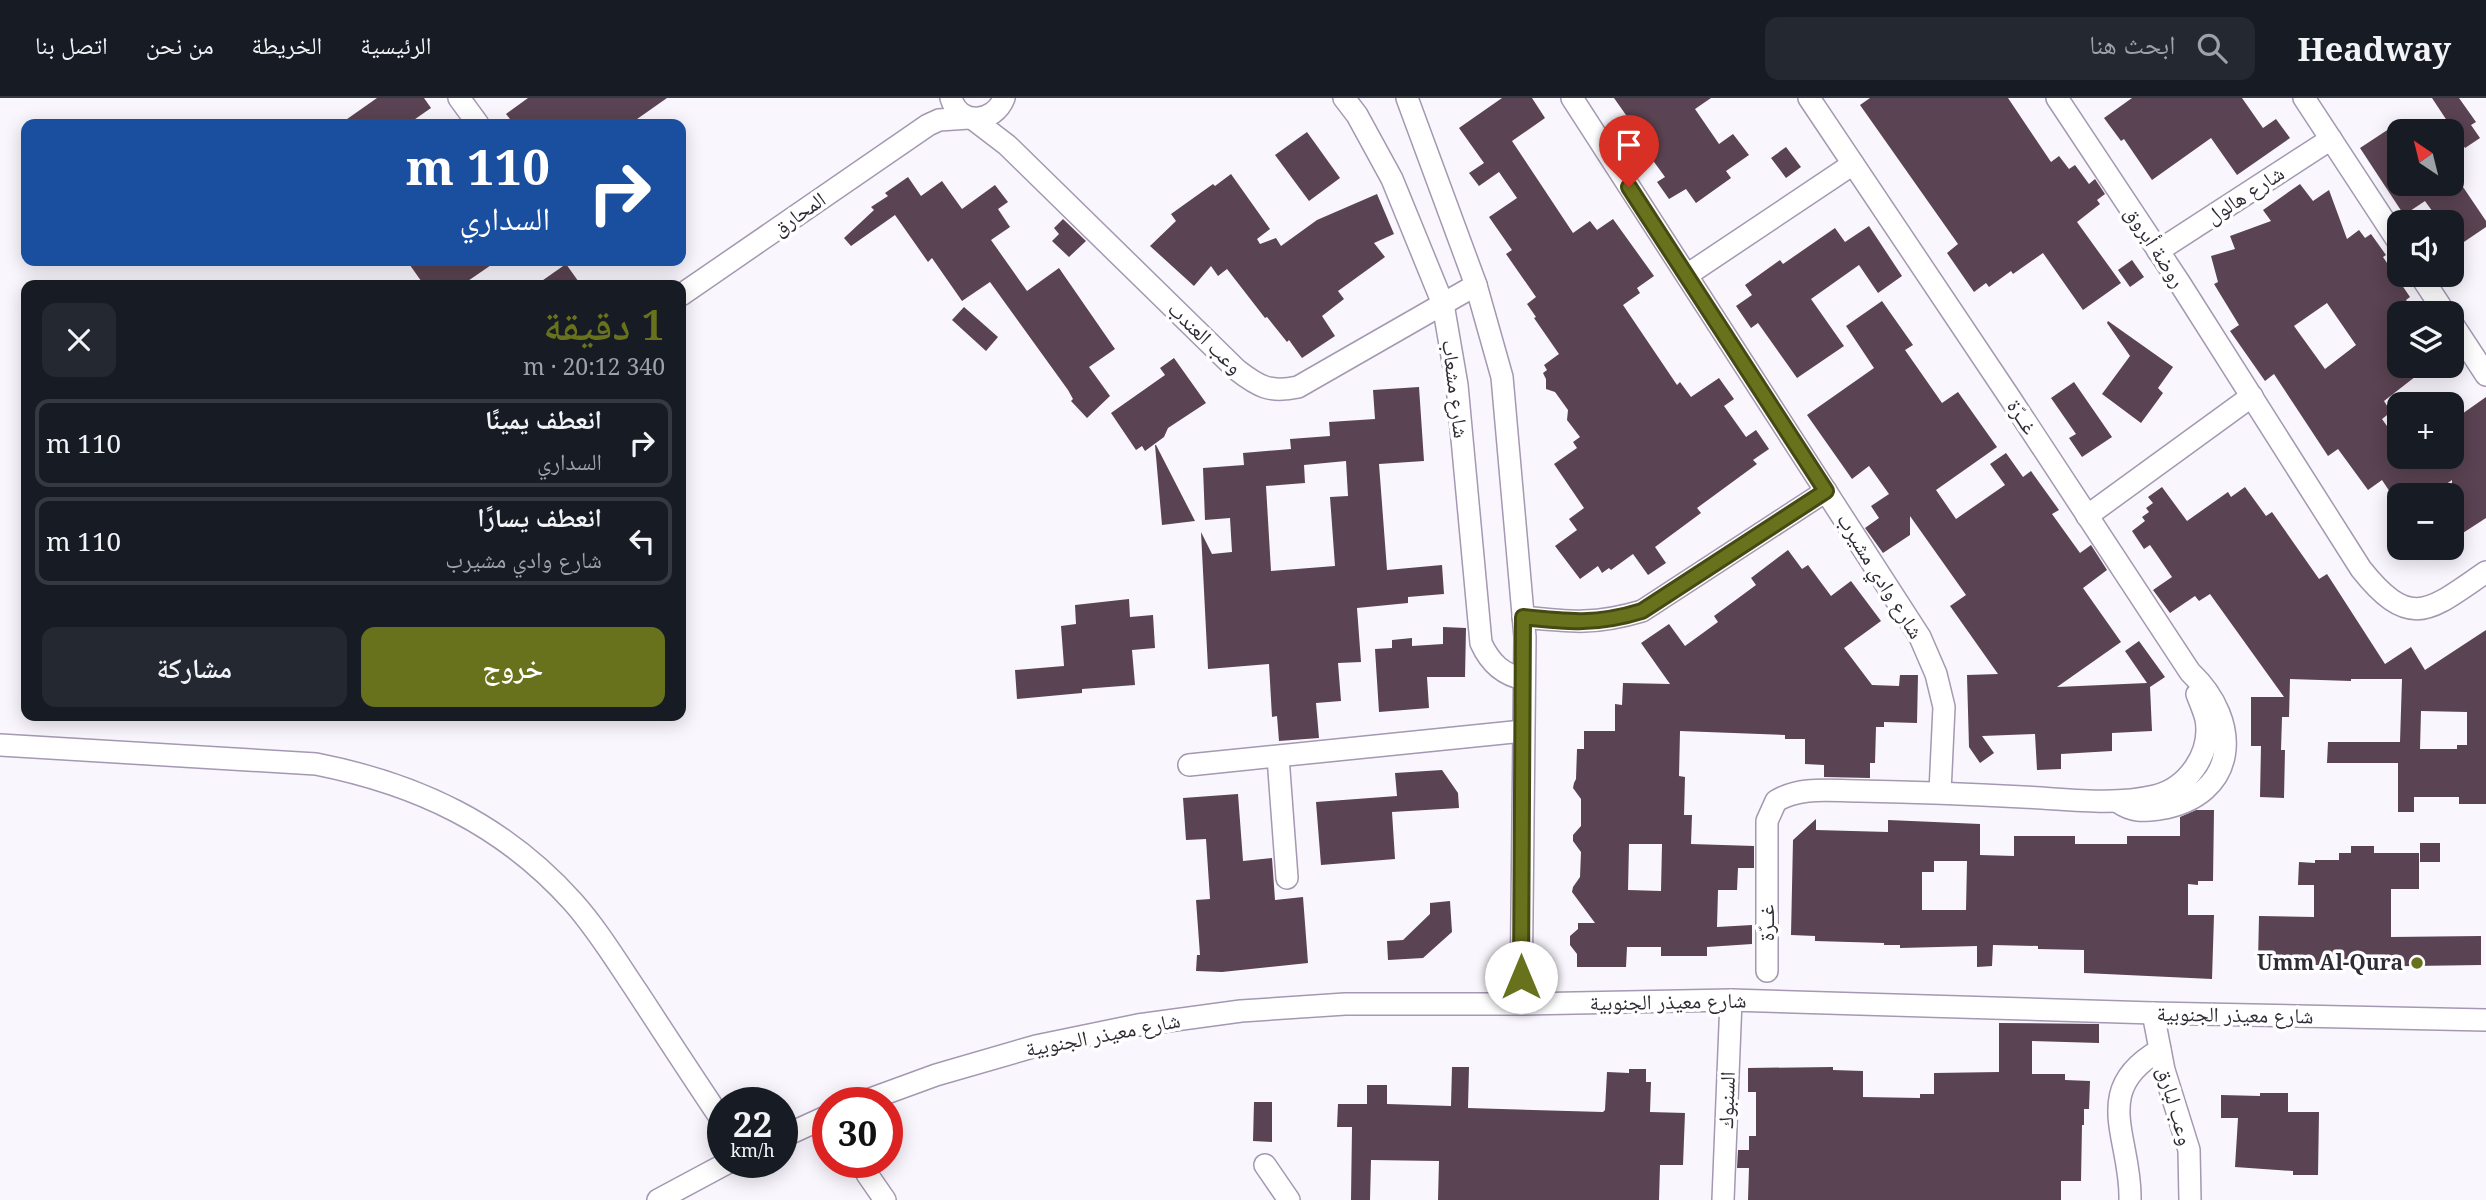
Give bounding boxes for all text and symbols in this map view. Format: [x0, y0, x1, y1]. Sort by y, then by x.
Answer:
search box [1765, 17, 2255, 80]
text: ابحث هنا [2089, 26, 2175, 62]
text: Headway [2297, 26, 2451, 71]
text: اتصل بنا [35, 28, 108, 61]
text: من نحن [146, 28, 214, 61]
text: الخريطة [252, 28, 322, 61]
text: الرئيسية [360, 28, 431, 61]
icon: search [2193, 29, 2231, 67]
pin [1599, 115, 1659, 187]
north arrow [2387, 119, 2464, 196]
map controls [2387, 119, 2464, 560]
icon: arrive [1610, 126, 1648, 164]
text: 110 m [406, 133, 550, 199]
icon: right [574, 147, 665, 238]
street label: شارع هالول [2200, 158, 2289, 230]
street label: المحارق [766, 185, 831, 242]
text: السداري [459, 196, 550, 239]
street label: روضة أبروق [2119, 200, 2193, 293]
button: sound [2387, 210, 2464, 287]
text: 1 دقيقة [543, 295, 665, 352]
street label: وعب العندب [1162, 295, 1249, 380]
button: layers [2387, 301, 2464, 378]
button: close [42, 303, 116, 377]
street label: شارع مشعاب [1436, 338, 1476, 440]
text: 340 m · 20:12 [523, 350, 665, 382]
button: + [2387, 392, 2464, 469]
street label: غــرّة [2001, 394, 2045, 440]
text: انعطف يمينًا [485, 401, 602, 437]
icon: right [623, 424, 661, 462]
text: 110 m [46, 425, 121, 461]
text: السداري [537, 445, 602, 477]
button: − [2387, 483, 2464, 560]
text: انعطف يسارًا [477, 499, 602, 535]
street label: شارع وادي مشيرب [1828, 507, 1931, 645]
icon: left [623, 522, 661, 560]
text: 110 m [46, 523, 121, 559]
text: شارع وادي مشيرب [445, 543, 602, 575]
button: مشاركة [42, 627, 347, 707]
button: خروج [361, 627, 665, 707]
street label: غــرّة [1752, 904, 1780, 941]
position arrow [1484, 940, 1558, 1014]
place label: Umm Al-Qura [2257, 948, 2403, 976]
marker: Umm Al-Qura [2409, 955, 2425, 971]
street label: شارع معيذر الجنوبية [1589, 986, 1747, 1016]
street label: شارع معيذر الجنوبية [2156, 999, 2314, 1029]
street label: شارع معيذر الجنوبية [1023, 1005, 1183, 1063]
street label: وعب لبارق [2151, 1063, 2201, 1148]
street label: السنبوك [1711, 1071, 1741, 1129]
speed limit sign: 30 [812, 1087, 903, 1178]
text: 22 [733, 1100, 772, 1147]
text: km/h [730, 1138, 775, 1162]

